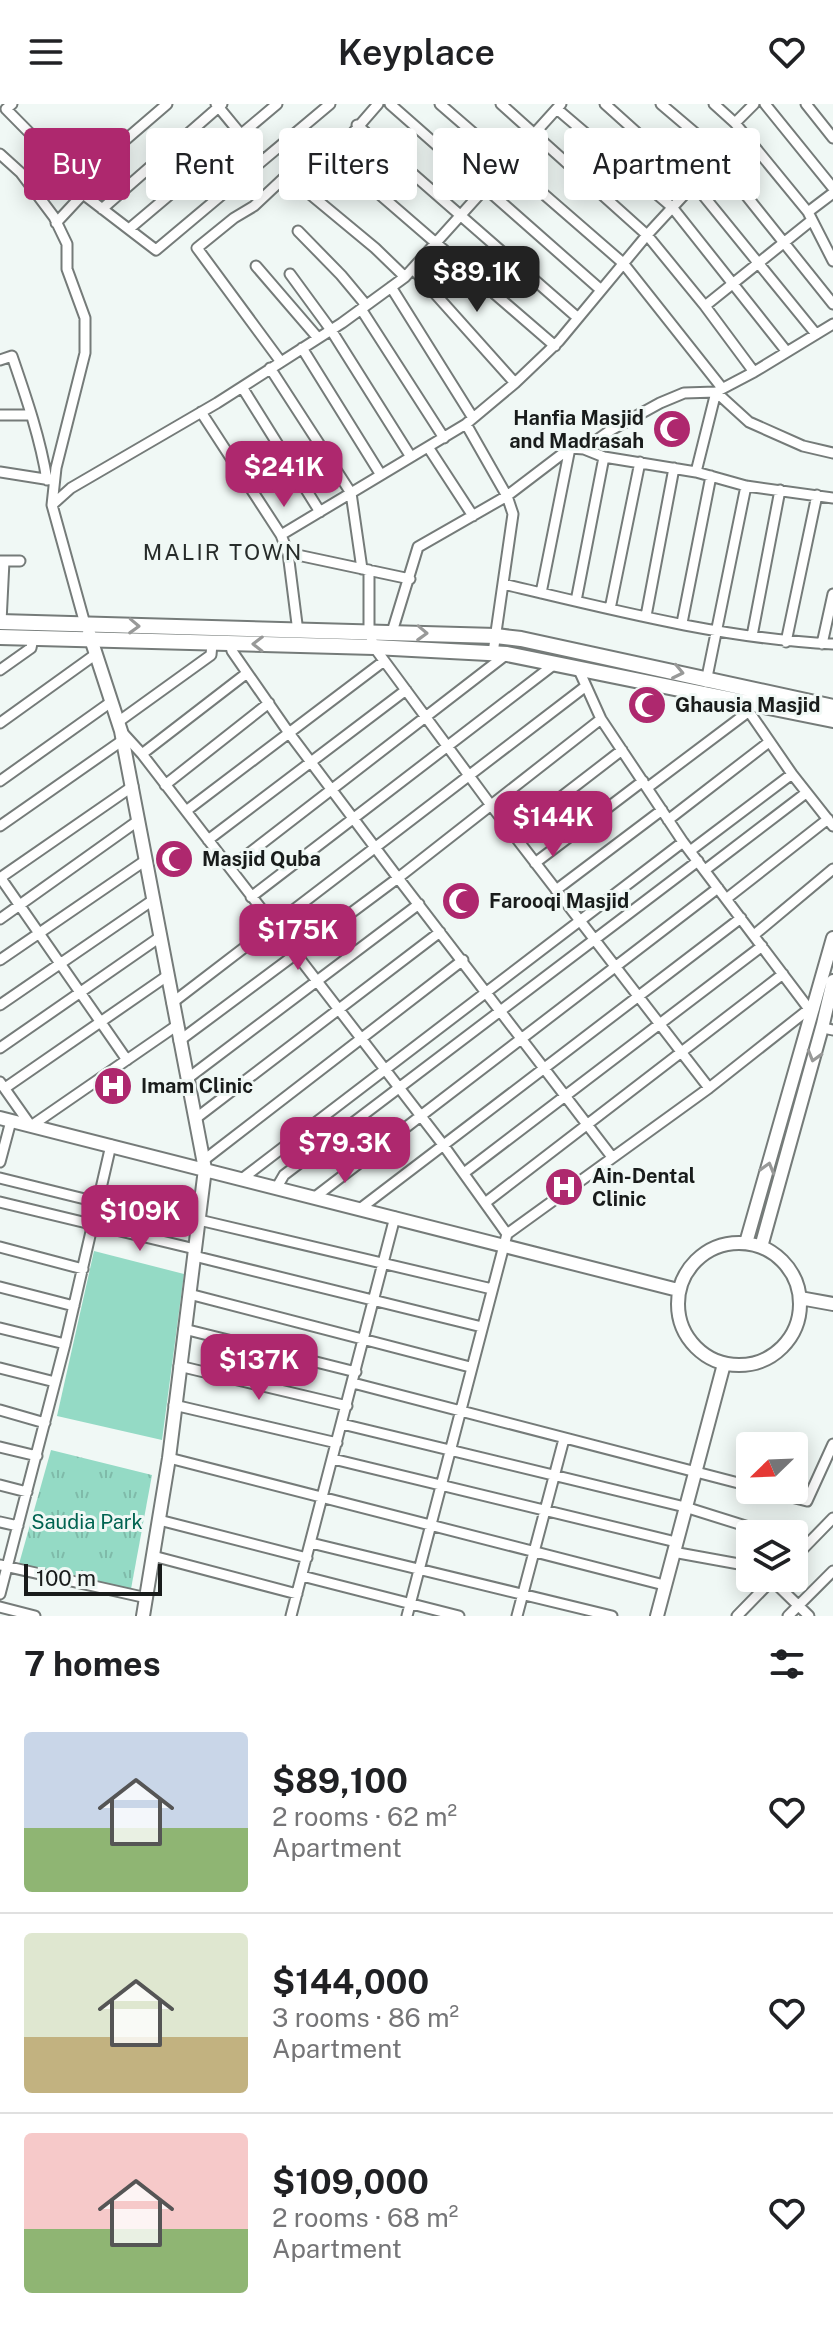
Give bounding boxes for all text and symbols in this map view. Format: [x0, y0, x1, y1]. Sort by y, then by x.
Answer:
icon: menu [24, 30, 68, 74]
icon: heart [765, 30, 809, 74]
text: Keyplace [338, 31, 495, 73]
chip: Buy [24, 128, 130, 200]
chip: Rent [146, 128, 263, 200]
chip: Filters [279, 128, 417, 200]
chip: New [433, 128, 548, 200]
chip: Apartment [564, 128, 760, 200]
pin: $89.1K [412, 246, 542, 314]
text: $89.1K [433, 256, 521, 287]
place label: Hanfia Masjid and Madrasah [509, 406, 644, 453]
mosque icon: Hanfia Masjid and Madrasah [651, 408, 693, 450]
pin: $241K [228, 441, 340, 509]
text: $241K [243, 451, 325, 482]
district label: MALIR TOWN [143, 539, 303, 565]
one-way arrow [128, 618, 141, 635]
one-way arrow [416, 625, 429, 642]
one-way arrow [251, 635, 264, 653]
one-way arrow [671, 663, 685, 680]
mosque icon: Ghausia Masjid [626, 684, 668, 726]
place label: Ghausia Masjid [675, 693, 820, 717]
pin: $144K [497, 791, 609, 859]
text: $144K [512, 801, 594, 832]
mosque icon: Masjid Quba [153, 838, 195, 880]
place label: Masjid Quba [202, 847, 321, 871]
mosque icon: Farooqi Masjid [440, 880, 482, 922]
place label: Farooqi Masjid [489, 889, 629, 913]
pin: $175K [242, 904, 354, 972]
text: $175K [257, 914, 339, 945]
one-way arrow [807, 1049, 824, 1063]
hospital icon: Imam Clinic [92, 1065, 134, 1107]
place label: Imam Clinic [141, 1074, 253, 1098]
pin: $79.3K [280, 1117, 410, 1185]
text: $79.3K [298, 1127, 392, 1158]
one-way arrow [759, 1162, 775, 1176]
place label: Ain-Dental Clinic [592, 1164, 695, 1211]
hospital icon: Ain-Dental Clinic [543, 1166, 585, 1208]
pin: $109K [84, 1185, 196, 1253]
text: $109K [99, 1195, 181, 1226]
pin: $137K [203, 1334, 315, 1402]
text: $137K [219, 1344, 299, 1375]
north arrow [736, 1432, 808, 1504]
map controls [736, 1432, 808, 1592]
park label: Saudia Park [31, 1510, 143, 1534]
button: layers [736, 1520, 808, 1592]
scale bar [24, 1560, 162, 1596]
text: 100 m [36, 1565, 96, 1591]
icon: filters [765, 1642, 809, 1686]
text: 7 homes [24, 1644, 161, 1684]
text: $89,100 [272, 1761, 408, 1801]
icon: home [88, 1764, 184, 1860]
icon: heart [765, 1790, 809, 1834]
text: 2 rooms · 62 m² [272, 1801, 457, 1832]
text: Apartment [272, 1832, 402, 1863]
text: $144,000 [272, 1962, 429, 2002]
icon: home [88, 1965, 184, 2061]
icon: heart [765, 1991, 809, 2035]
text: 3 rooms · 86 m² [272, 2002, 459, 2033]
text: Apartment [272, 2033, 402, 2064]
text: $109,000 [272, 2162, 429, 2202]
icon: home [88, 2165, 184, 2261]
icon: heart [765, 2191, 809, 2235]
text: 2 rooms · 68 m² [272, 2202, 458, 2233]
text: Apartment [272, 2233, 402, 2264]

